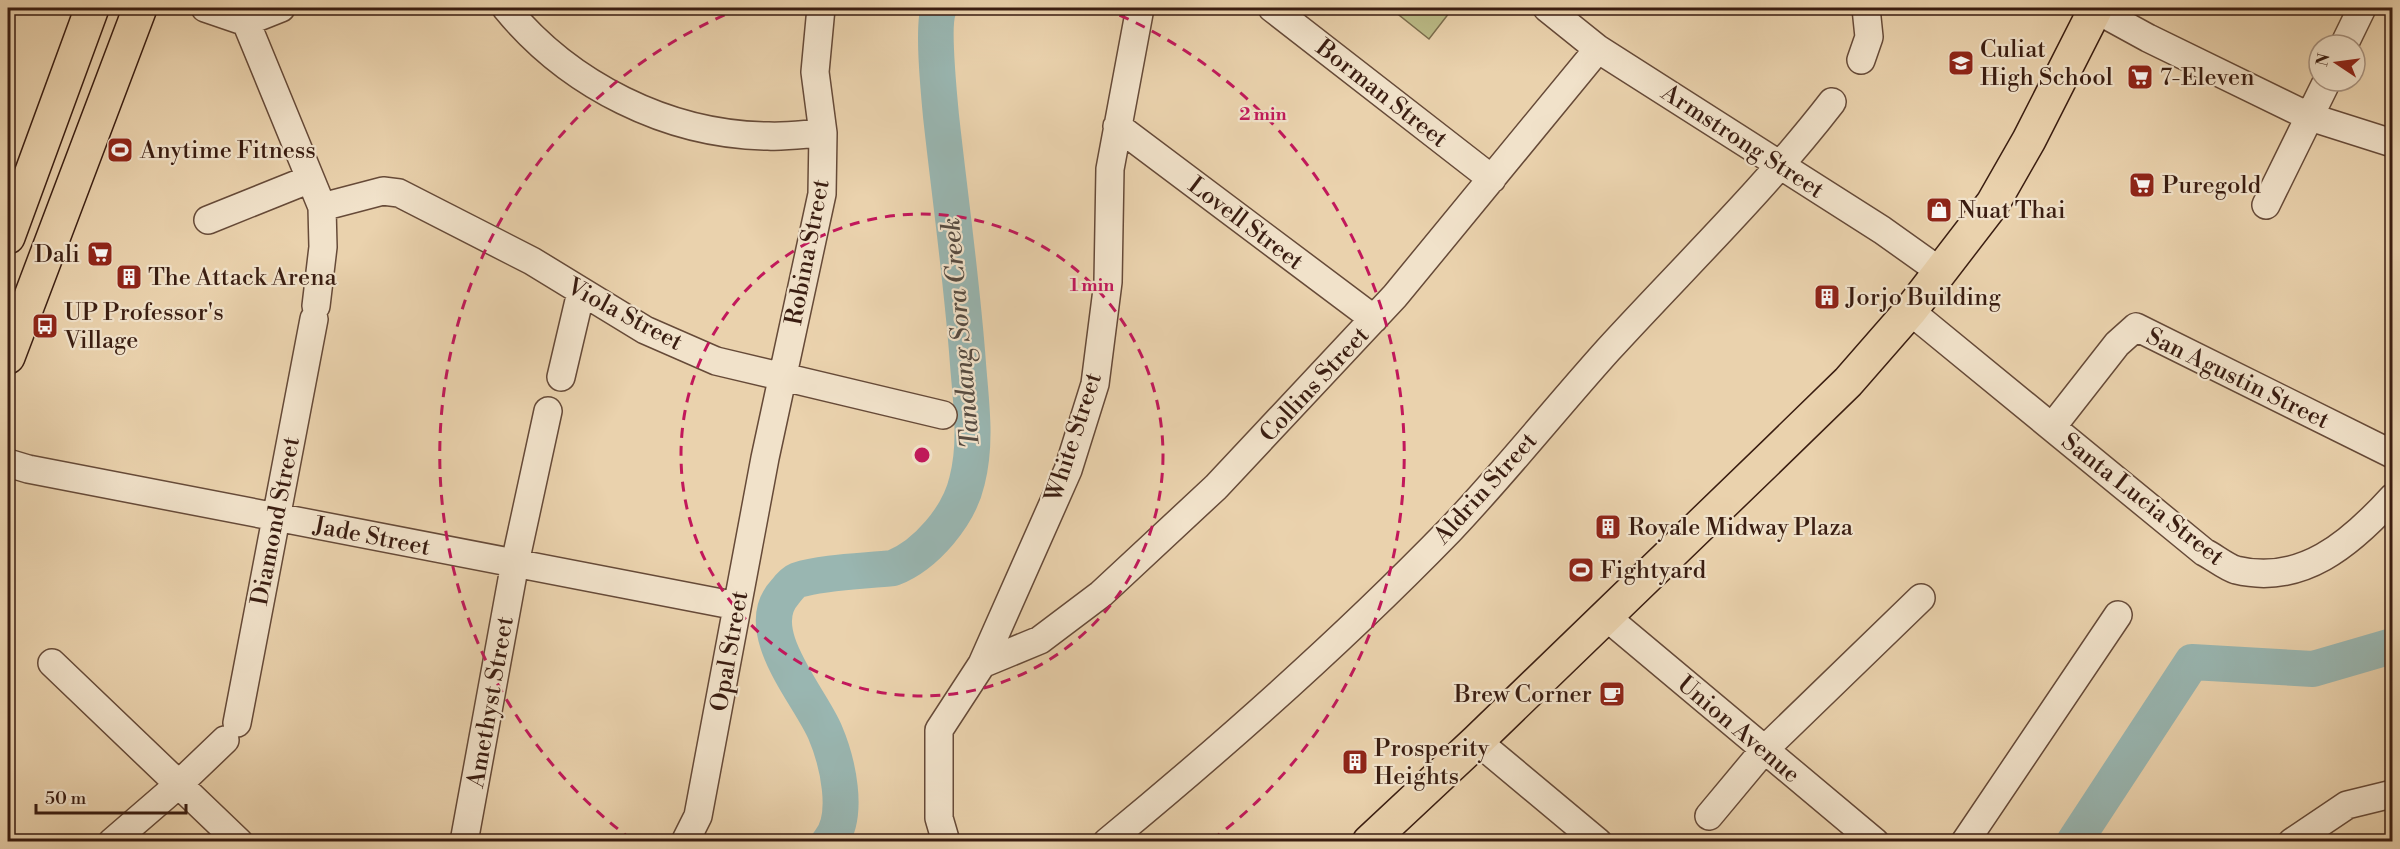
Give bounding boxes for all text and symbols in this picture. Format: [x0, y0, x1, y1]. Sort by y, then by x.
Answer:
street label: Borman Street [1309, 32, 1454, 155]
north arrow [2307, 33, 2367, 93]
place label: Culiat High School [1980, 35, 2113, 93]
school or university icon: Culiat High School [1946, 48, 1976, 78]
text: N [2312, 51, 2335, 68]
supermarket icon: 7-Eleven [2125, 62, 2155, 92]
place label: 7-Eleven [2160, 63, 2255, 93]
street label: Armstrong Street [1655, 78, 1830, 206]
text: 2 min [1239, 103, 1287, 126]
sports icon: Anytime Fitness [105, 135, 135, 165]
place label: Anytime Fitness [139, 136, 316, 166]
supermarket icon: Puregold [2127, 170, 2157, 200]
street label: Lovell Street [1182, 171, 1310, 277]
place label: Puregold [2162, 171, 2262, 201]
street label: Robina Street [779, 176, 837, 328]
shop icon: Nuat Thai [1924, 195, 1954, 225]
place label: Nuat Thai [1958, 196, 2066, 226]
water label: Tandang Sora Creek [935, 216, 987, 450]
supermarket icon: Dali [85, 239, 115, 269]
place label: Dali [34, 240, 80, 270]
building icon: The Attack Arena [114, 262, 144, 292]
place label: The Attack Arena [148, 263, 337, 293]
street label: Viola Street [561, 271, 688, 358]
text: 1 min [1070, 274, 1114, 297]
building icon: Jorjo Building [1812, 282, 1842, 312]
place label: Jorjo Building [1845, 283, 2001, 313]
place label: UP Professor's Village [63, 298, 224, 356]
bus stop icon: UP Professor's Village [30, 311, 60, 341]
street label: Collins Street [1254, 320, 1376, 449]
street label: San Agustin Street [2141, 322, 2334, 436]
street label: White Street [1039, 368, 1109, 507]
street label: Aldrin Street [1427, 426, 1544, 552]
street label: Santa Lucia Street [2055, 427, 2230, 573]
street label: Diamond Street [245, 434, 307, 608]
centre of rings [912, 445, 932, 465]
street label: Jade Street [310, 511, 433, 563]
building icon: Royale Midway Plaza [1593, 512, 1623, 542]
place label: Royale Midway Plaza [1628, 513, 1854, 543]
sports icon: Fightyard [1566, 555, 1596, 585]
place label: Fightyard [1600, 556, 1707, 586]
street label: Opal Street [705, 588, 755, 714]
street label: Amethyst Street [461, 614, 521, 791]
street label: Union Avenue [1671, 670, 1806, 790]
cafe icon: Brew Corner [1597, 679, 1627, 709]
place label: Brew Corner [1453, 680, 1592, 710]
place label: Prosperity Heights [1374, 734, 1489, 792]
building icon: Prosperity Heights [1340, 747, 1370, 777]
scale bar [36, 777, 186, 815]
text: 50 m [45, 787, 87, 810]

